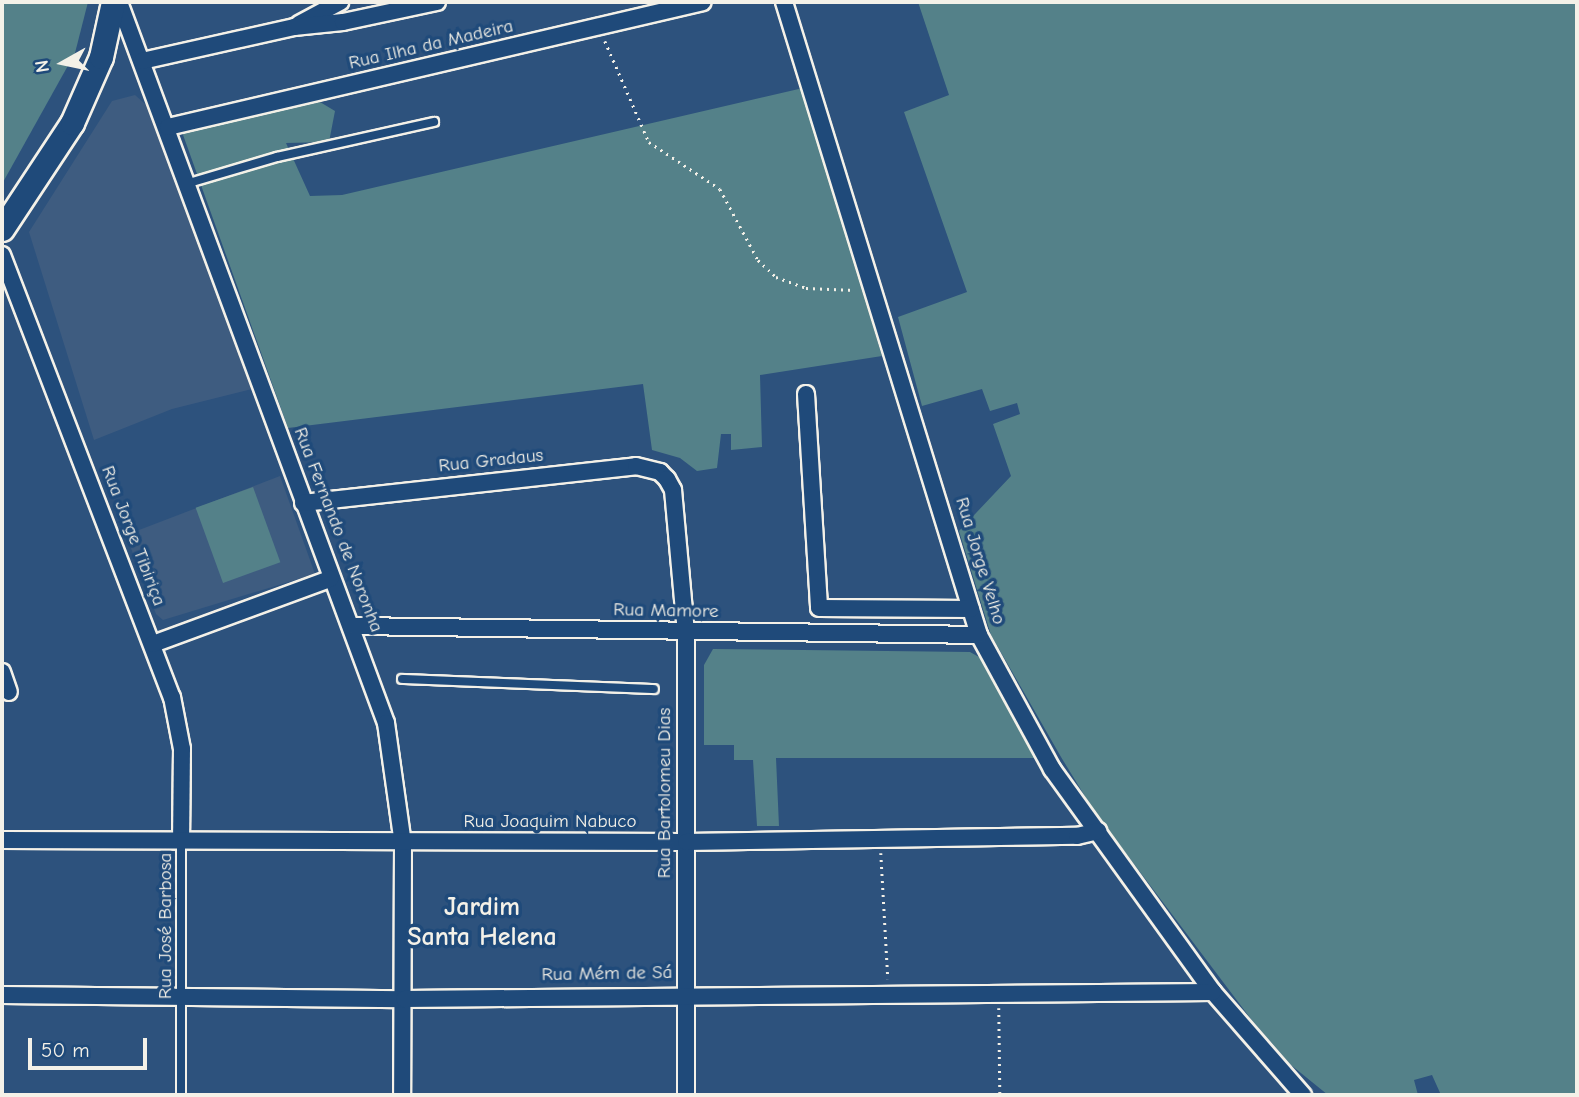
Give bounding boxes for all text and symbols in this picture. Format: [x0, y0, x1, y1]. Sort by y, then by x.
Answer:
street label: Rua Ilha da Madeira [347, 15, 515, 75]
north arrow [28, 28, 98, 98]
text: N [30, 58, 54, 74]
street label: Rua Fernando de Noronha [288, 424, 388, 636]
street label: Rua Gradaus [437, 444, 545, 478]
street label: Rua Jorge Tibiriça [96, 463, 170, 609]
street label: Rua Jorge Velho [950, 495, 1010, 627]
street label: Rua Mamore [613, 599, 719, 623]
street label: Rua Bartolomeu Dias [654, 708, 676, 878]
street label: Rua Joaquim Nabuco [464, 811, 636, 833]
street label: Rua José Barbosa [155, 853, 177, 999]
district label: Jardim Santa Helena [407, 892, 557, 954]
street label: Rua Mém de Sá [541, 961, 673, 987]
scale bar [32, 1024, 150, 1068]
text: 50 m [41, 1038, 90, 1062]

